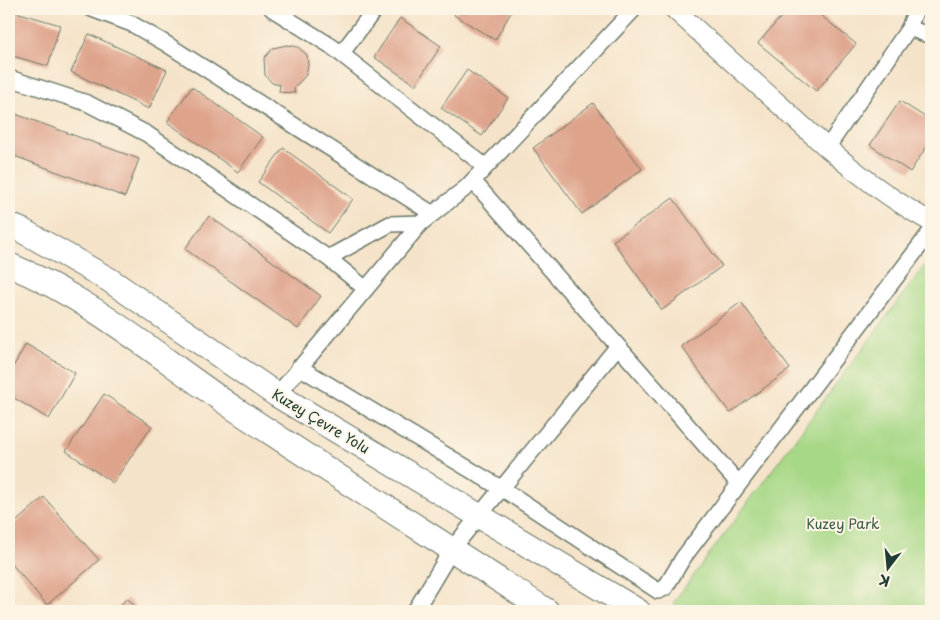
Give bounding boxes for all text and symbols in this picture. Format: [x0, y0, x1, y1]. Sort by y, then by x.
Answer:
street label: Kuzey Çevre Yolu [268, 383, 374, 459]
park label: Kuzey Park [806, 513, 880, 534]
north arrow [862, 542, 912, 592]
text: K [876, 569, 892, 592]

